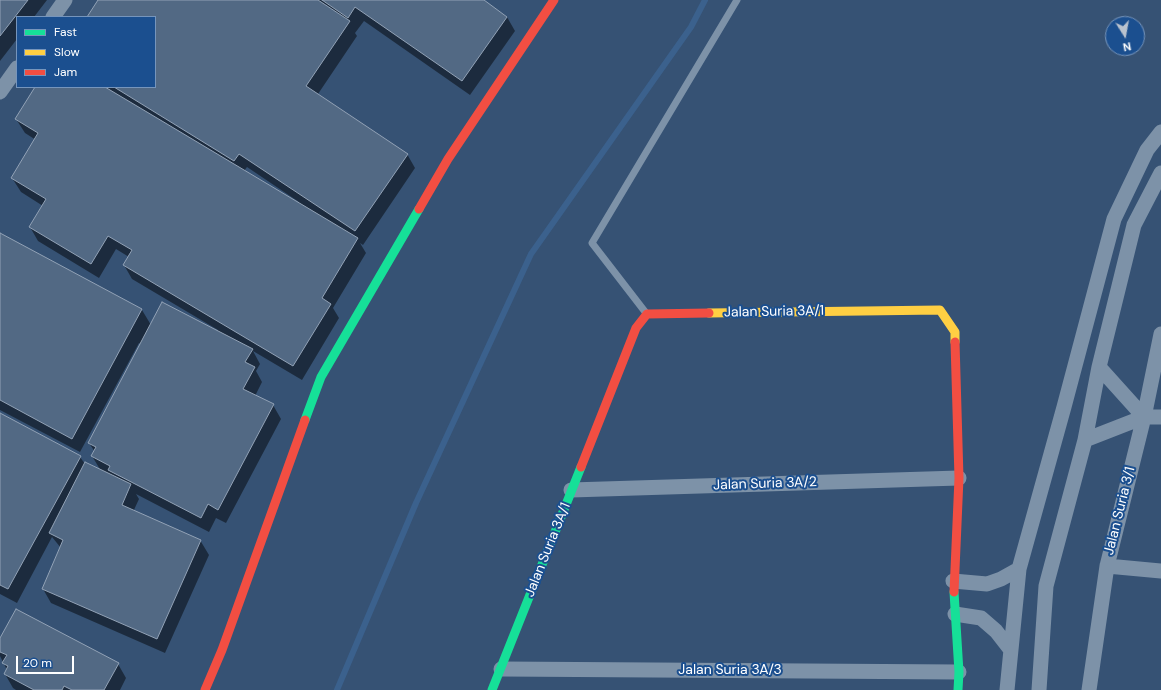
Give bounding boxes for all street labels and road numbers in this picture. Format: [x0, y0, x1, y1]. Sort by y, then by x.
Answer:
street label: Jalan Suria 3A/1 [724, 303, 824, 321]
street label: Jalan Suria 3/1 [1101, 465, 1139, 557]
street label: Jalan Suria 3A/2 [713, 474, 817, 494]
street label: Jalan Suria 3A/1 [521, 500, 575, 600]
street label: Jalan Suria 3A/3 [678, 662, 782, 678]

